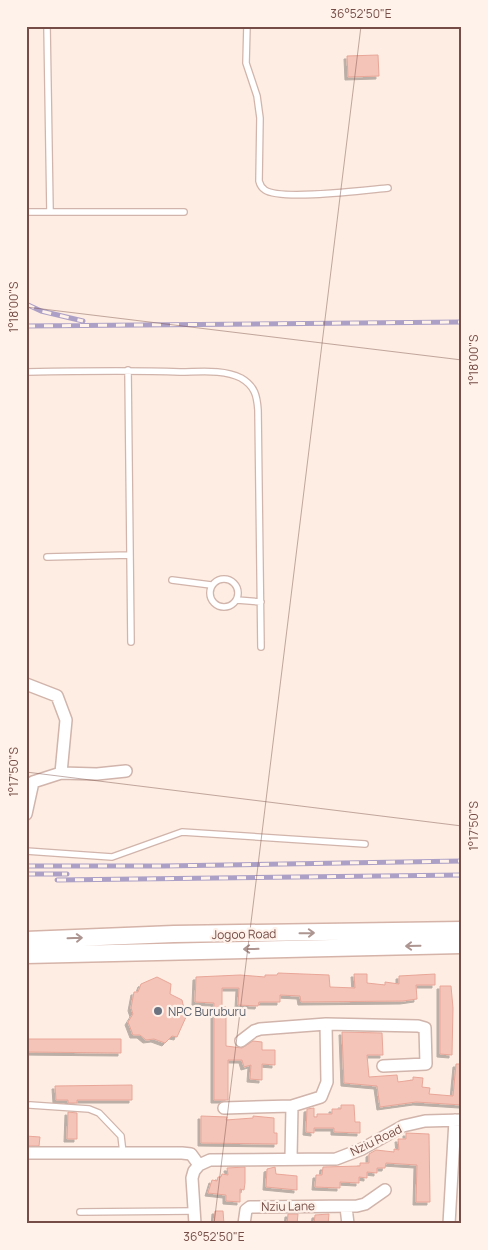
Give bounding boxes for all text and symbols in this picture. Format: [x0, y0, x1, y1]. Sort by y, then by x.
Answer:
text: 36°52'50"E [330, 5, 392, 22]
text: 1°18'00"S [5, 281, 22, 333]
text: 1°18'00"S [465, 334, 482, 386]
text: 1°17'50"S [5, 747, 22, 797]
text: 1°17'50"S [465, 801, 482, 851]
street label: Jogoo Road [211, 925, 277, 943]
one-way arrow [299, 928, 315, 938]
one-way arrow [67, 933, 83, 942]
one-way arrow [405, 941, 422, 951]
one-way arrow [243, 944, 259, 953]
place label: NPC Buruburu [168, 1003, 246, 1020]
marker: NPC Buruburu [152, 1005, 164, 1017]
street label: Nziu Road [347, 1120, 405, 1160]
street label: Nziu Lane [261, 1197, 315, 1215]
text: 36°52'50"E [183, 1228, 245, 1245]

